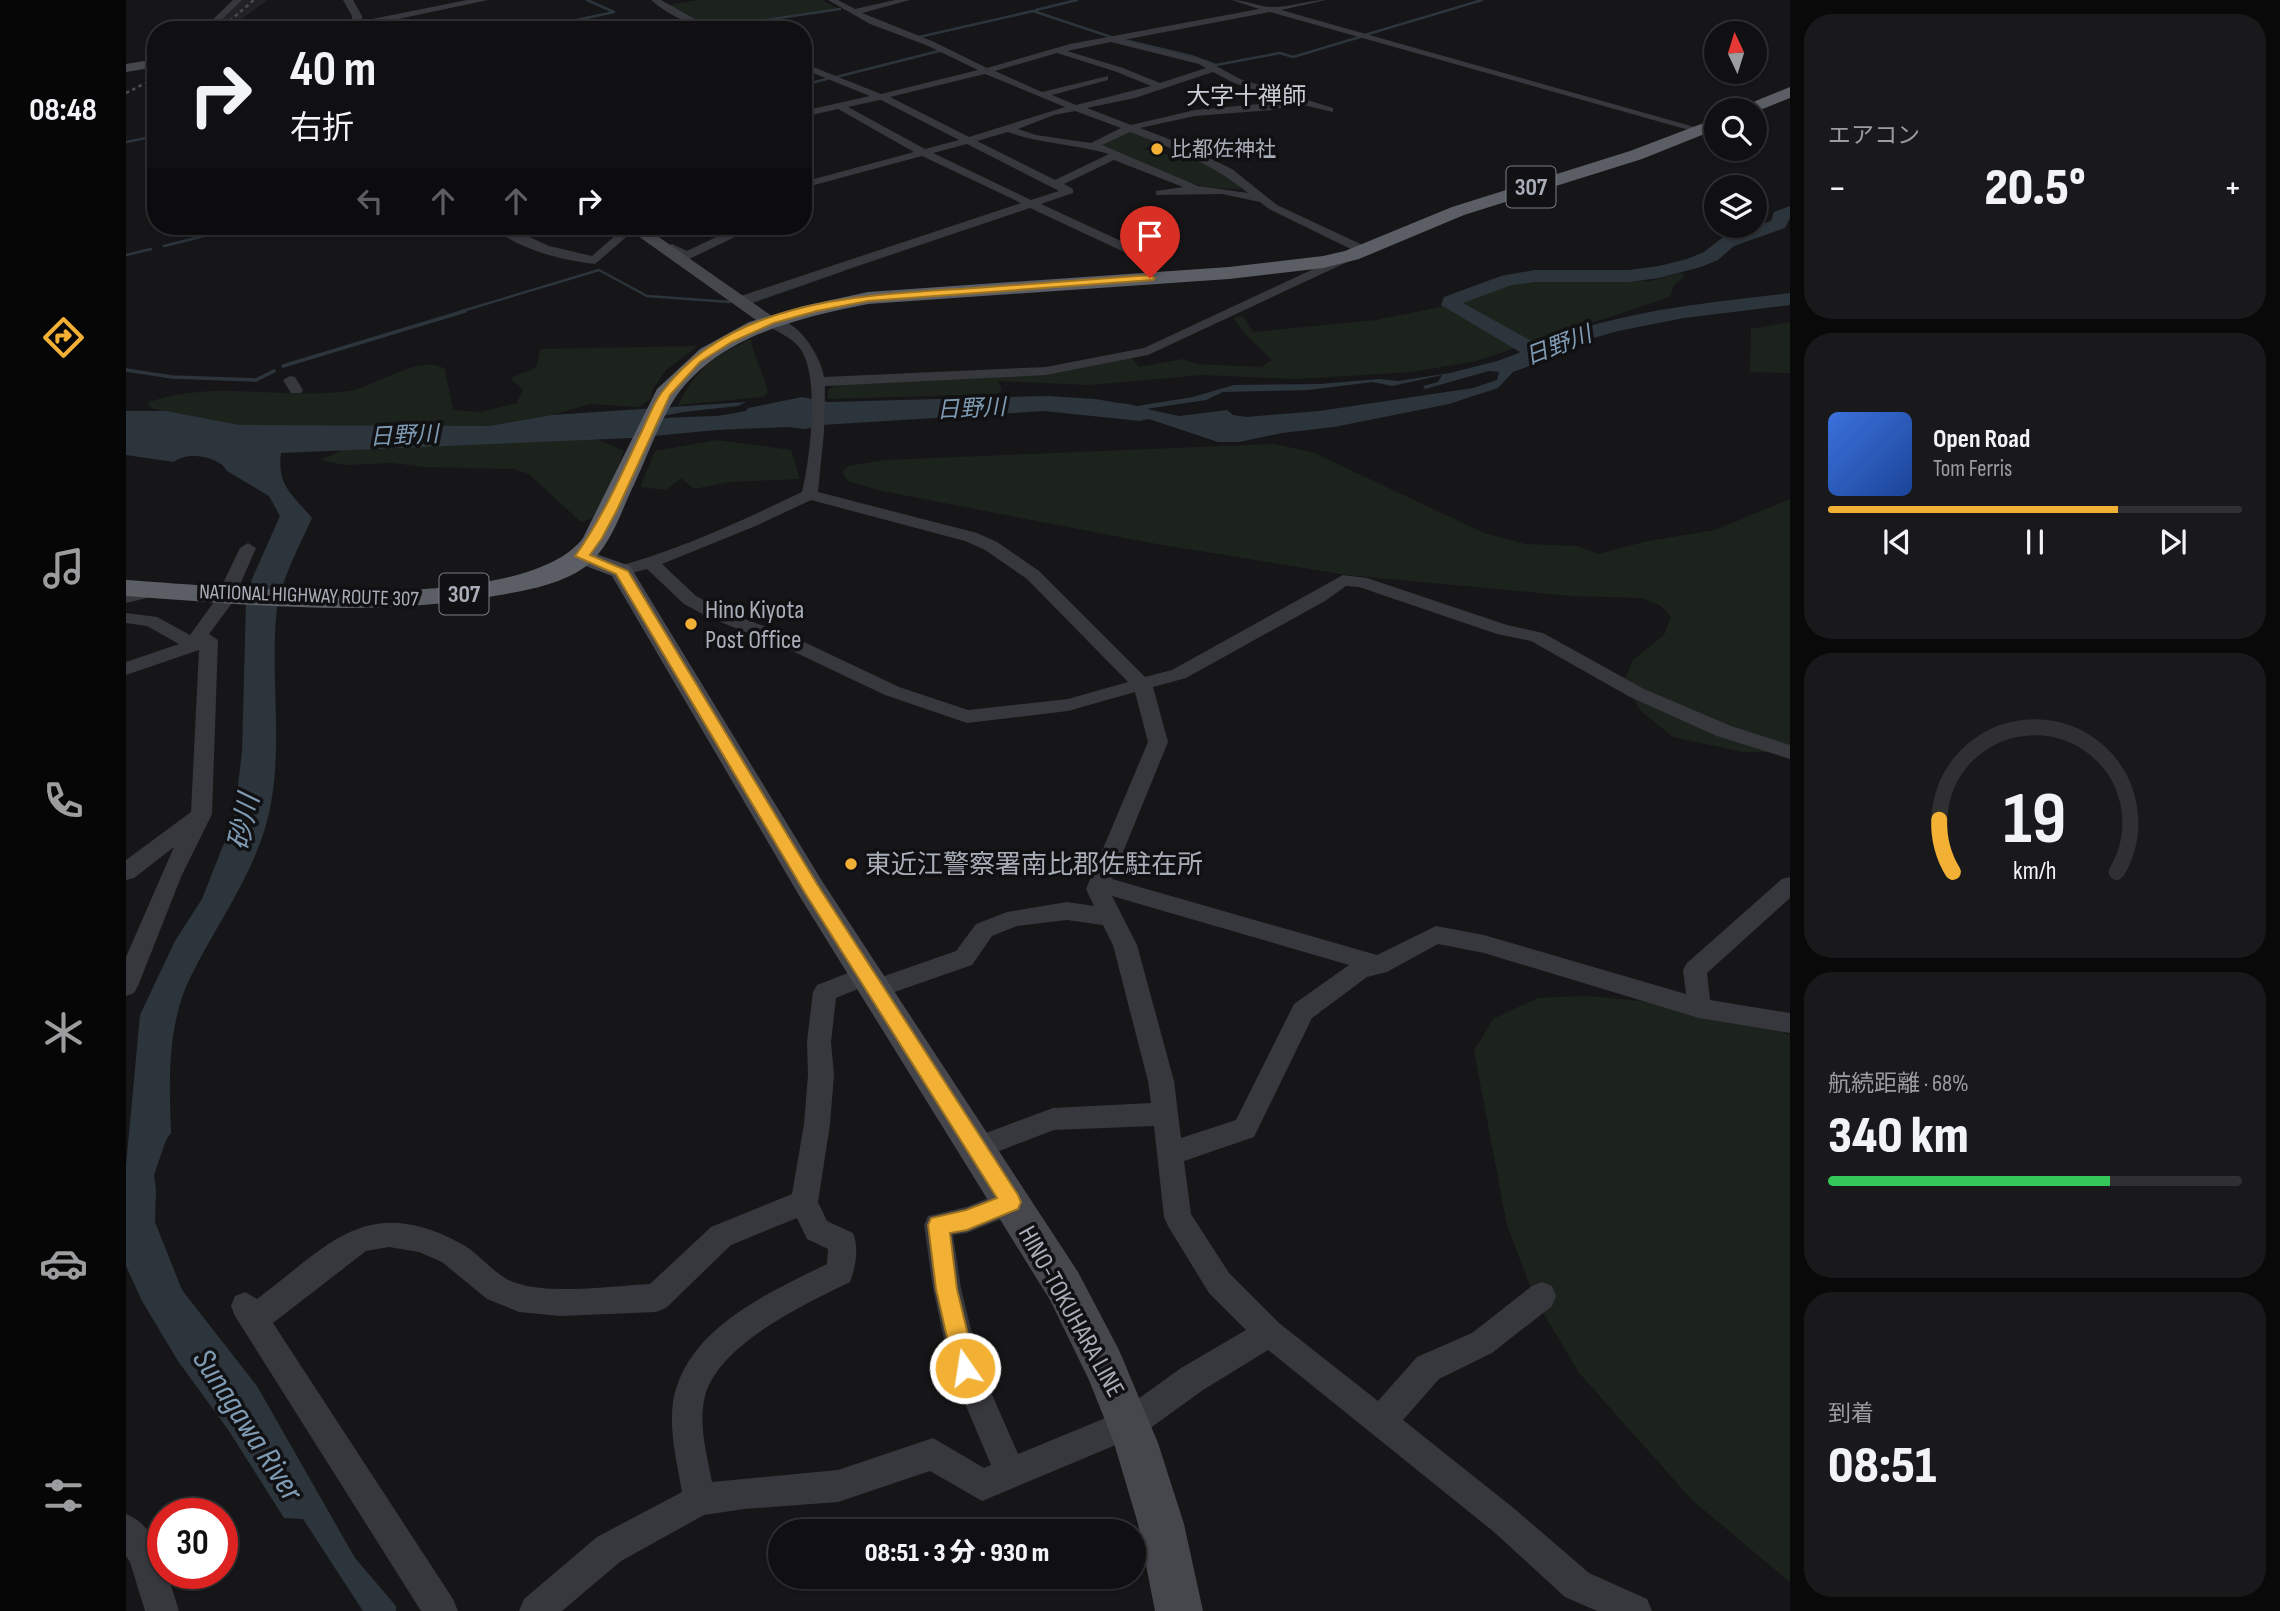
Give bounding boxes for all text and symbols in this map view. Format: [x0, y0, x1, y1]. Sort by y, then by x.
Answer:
north arrow [1704, 21, 1768, 84]
map controls [1704, 21, 1767, 238]
text: 40 m [290, 41, 376, 100]
icon: right [175, 49, 266, 140]
district label: 大字十禅師 [1186, 82, 1306, 111]
text: 08:48 [29, 91, 97, 130]
button: search [1704, 98, 1767, 161]
text: 右折 [290, 109, 354, 148]
text: エアコン [1828, 122, 1920, 150]
place label: 比都佐神社 [1171, 137, 1276, 162]
marker: 比都佐神社 [1149, 141, 1165, 157]
text: 20.5° [1984, 157, 2086, 220]
text: − [1828, 166, 1847, 211]
text: + [2223, 166, 2242, 211]
road number: 307 [1506, 167, 1556, 208]
button: layers [1704, 175, 1767, 238]
icon: left [351, 182, 389, 220]
icon: ahead [424, 182, 462, 220]
icon: ahead [497, 182, 535, 220]
icon: right [570, 182, 608, 220]
pin [1120, 206, 1180, 278]
icon: arrive [1131, 217, 1169, 255]
icon: directions [39, 313, 88, 362]
water label: 日野川 [1521, 319, 1598, 371]
water label: 日野川 [936, 393, 1009, 425]
water label: 日野川 [369, 420, 442, 452]
text: Open Road [1933, 424, 2030, 455]
text: Tom Ferris [1933, 455, 2012, 483]
icon: previous [1878, 523, 1916, 561]
icon: pause [2016, 523, 2054, 561]
icon: next [2154, 523, 2192, 561]
icon: music [39, 544, 88, 593]
road number: 307 [440, 574, 488, 614]
street label: NATIONAL HIGHWAY ROUTE 307 [199, 579, 420, 612]
place label: Hino Kiyota Post Office [705, 595, 804, 656]
marker: Hino Kiyota Post Office [683, 616, 699, 632]
icon: phone [39, 776, 88, 825]
text: 19 [2003, 776, 2067, 864]
water label: 砂川 [223, 789, 267, 853]
place label: 東近江警察署南比郡佐駐在所 [865, 850, 1203, 881]
text: km/h [2013, 855, 2057, 886]
marker: 東近江警察署南比郡佐駐在所 [843, 856, 859, 872]
icon: climate [39, 1008, 88, 1057]
text: 航続距離 · 68% [1828, 1070, 1969, 1098]
text: 340 km [1828, 1105, 1969, 1168]
street label: HINO-TOKUHARA LINE [1011, 1221, 1130, 1403]
icon: car [39, 1239, 88, 1288]
position arrow [928, 1331, 1002, 1405]
water label: Sunagawa River [183, 1342, 312, 1510]
text: 到着 [1828, 1400, 1874, 1428]
text: 08:51 [1828, 1435, 1936, 1498]
icon: filters [39, 1471, 88, 1520]
speed limit sign: 30 [147, 1498, 238, 1589]
text: 08:51 · 3 分 · 930 m [865, 1538, 1049, 1569]

